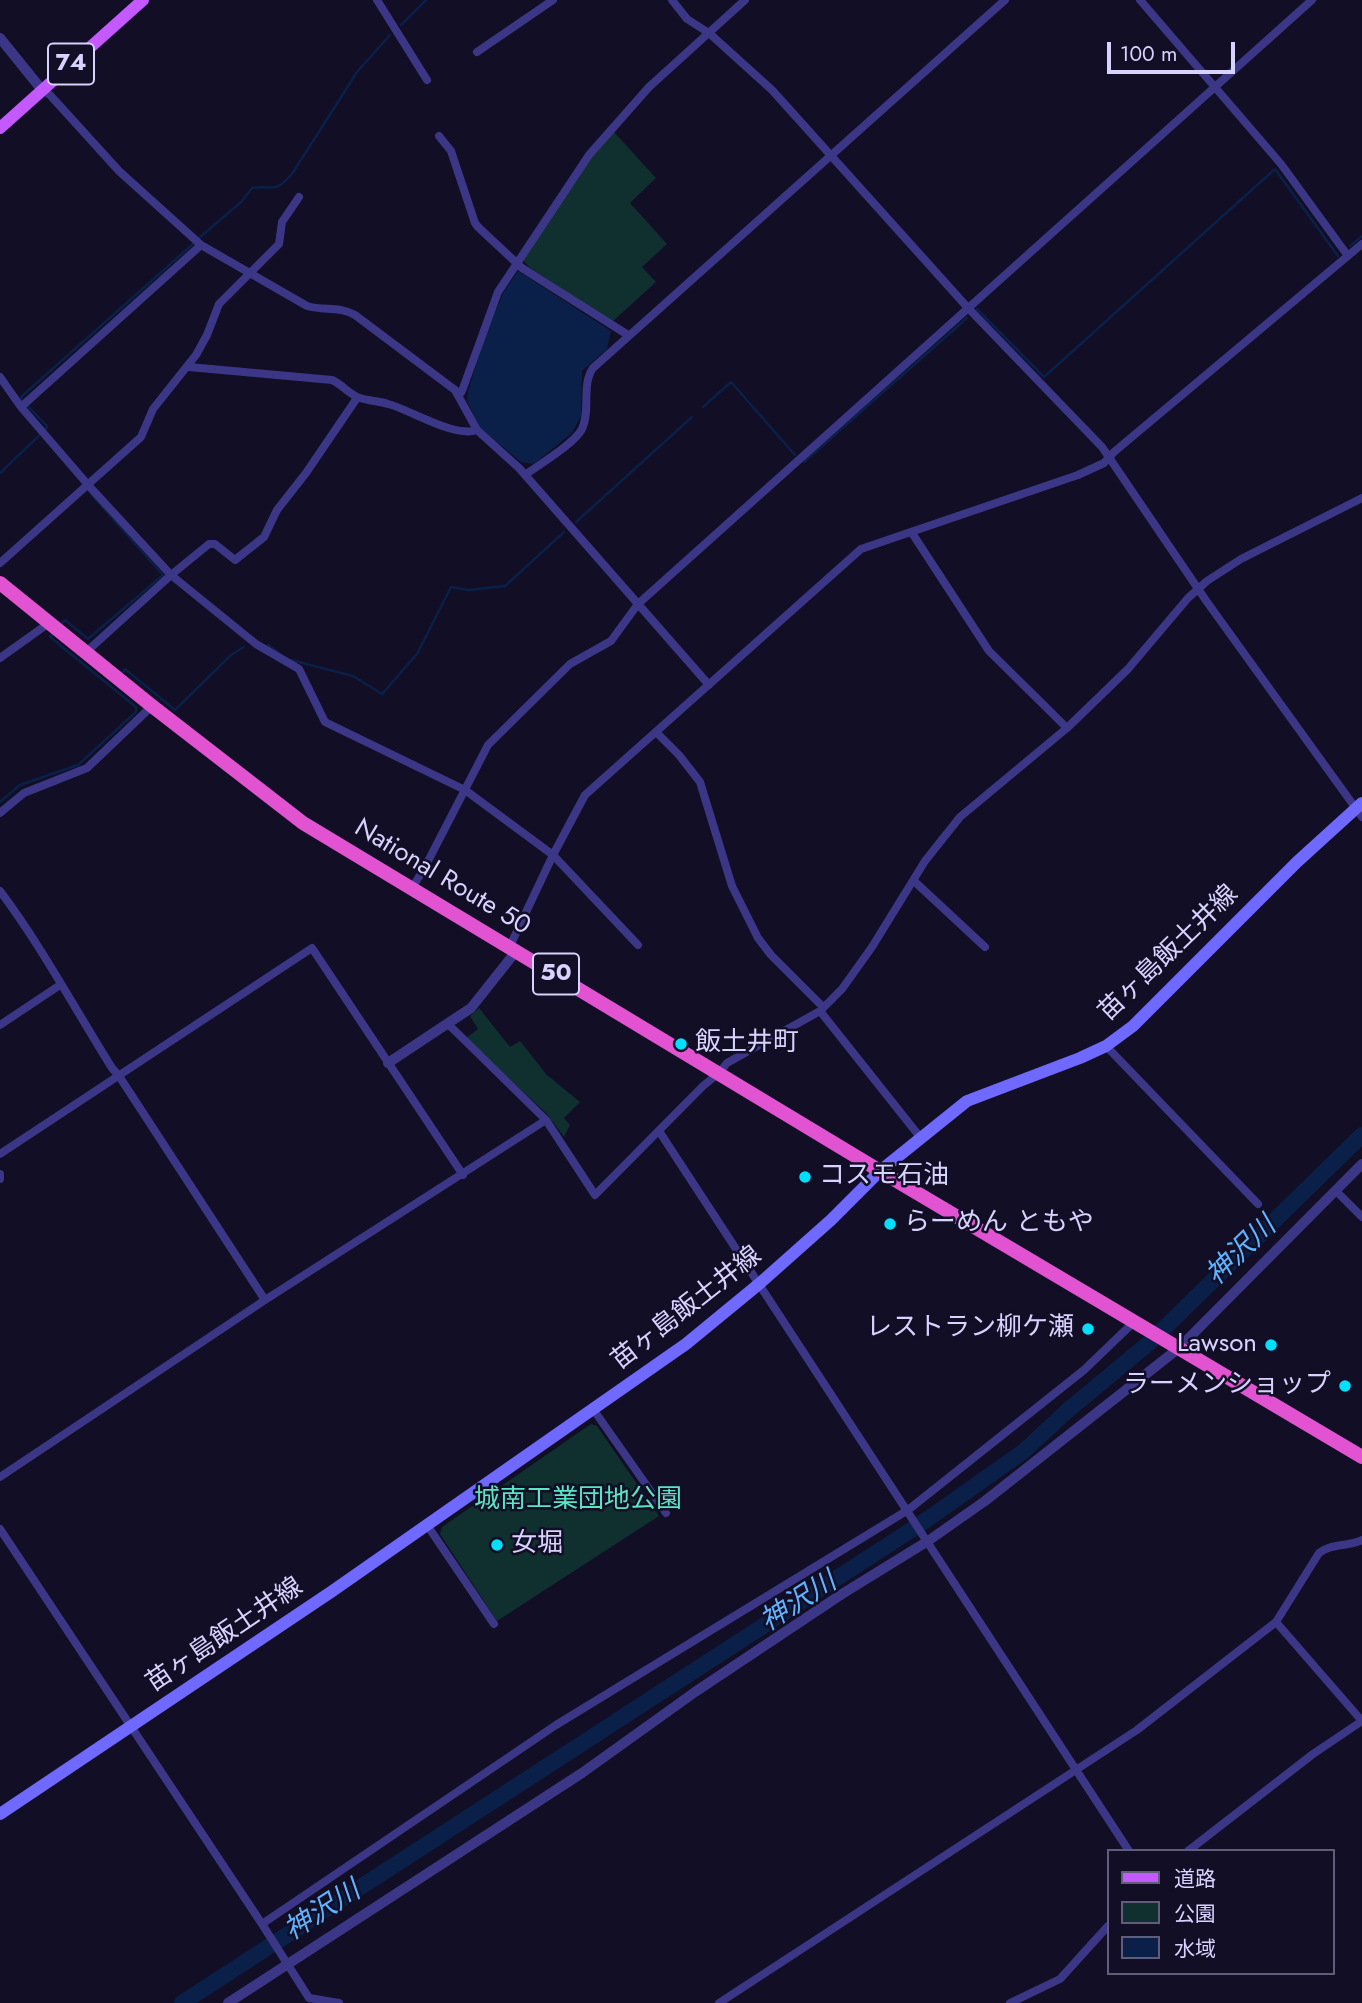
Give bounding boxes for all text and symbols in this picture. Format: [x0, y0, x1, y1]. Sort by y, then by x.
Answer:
scale bar [1110, 28, 1238, 72]
text: 100 m [1120, 39, 1177, 69]
road number: 74 [48, 43, 94, 84]
street label: National Route 50 [348, 813, 536, 943]
street label: 苗ヶ島飯土井線 [1093, 880, 1245, 1028]
road number: 50 [533, 954, 579, 994]
place label: 飯土井町 [695, 1028, 799, 1060]
marker: 飯土井町 [673, 1036, 689, 1052]
place label: コスモ石油 [819, 1161, 949, 1193]
marker: コスモ石油 [797, 1169, 813, 1185]
place label: らーめん ともや [904, 1208, 1094, 1240]
water label: 神沢川 [1200, 1211, 1284, 1293]
marker: らーめん ともや [882, 1216, 898, 1232]
street label: 苗ヶ島飯土井線 [606, 1241, 768, 1377]
place label: レストラン柳ケ瀬 [866, 1313, 1074, 1345]
marker: レストラン柳ケ瀬 [1080, 1321, 1096, 1337]
place label: Lawson [1177, 1329, 1257, 1361]
marker: Lawson [1263, 1337, 1279, 1353]
place label: ラーメンショップ [1123, 1370, 1331, 1402]
marker: ラーメンショップ [1337, 1378, 1353, 1394]
park label: 城南工業団地公園 [474, 1485, 682, 1517]
place label: 女堀 [511, 1529, 563, 1561]
marker: 女堀 [489, 1537, 505, 1553]
water label: 神沢川 [755, 1566, 843, 1640]
street label: 苗ヶ島飯土井線 [141, 1572, 309, 1700]
legend [1106, 1849, 1334, 1975]
text: 道路 [1174, 1864, 1216, 1894]
water label: 神沢川 [279, 1875, 367, 1949]
text: 公園 [1174, 1899, 1216, 1929]
text: 水域 [1174, 1934, 1216, 1964]

